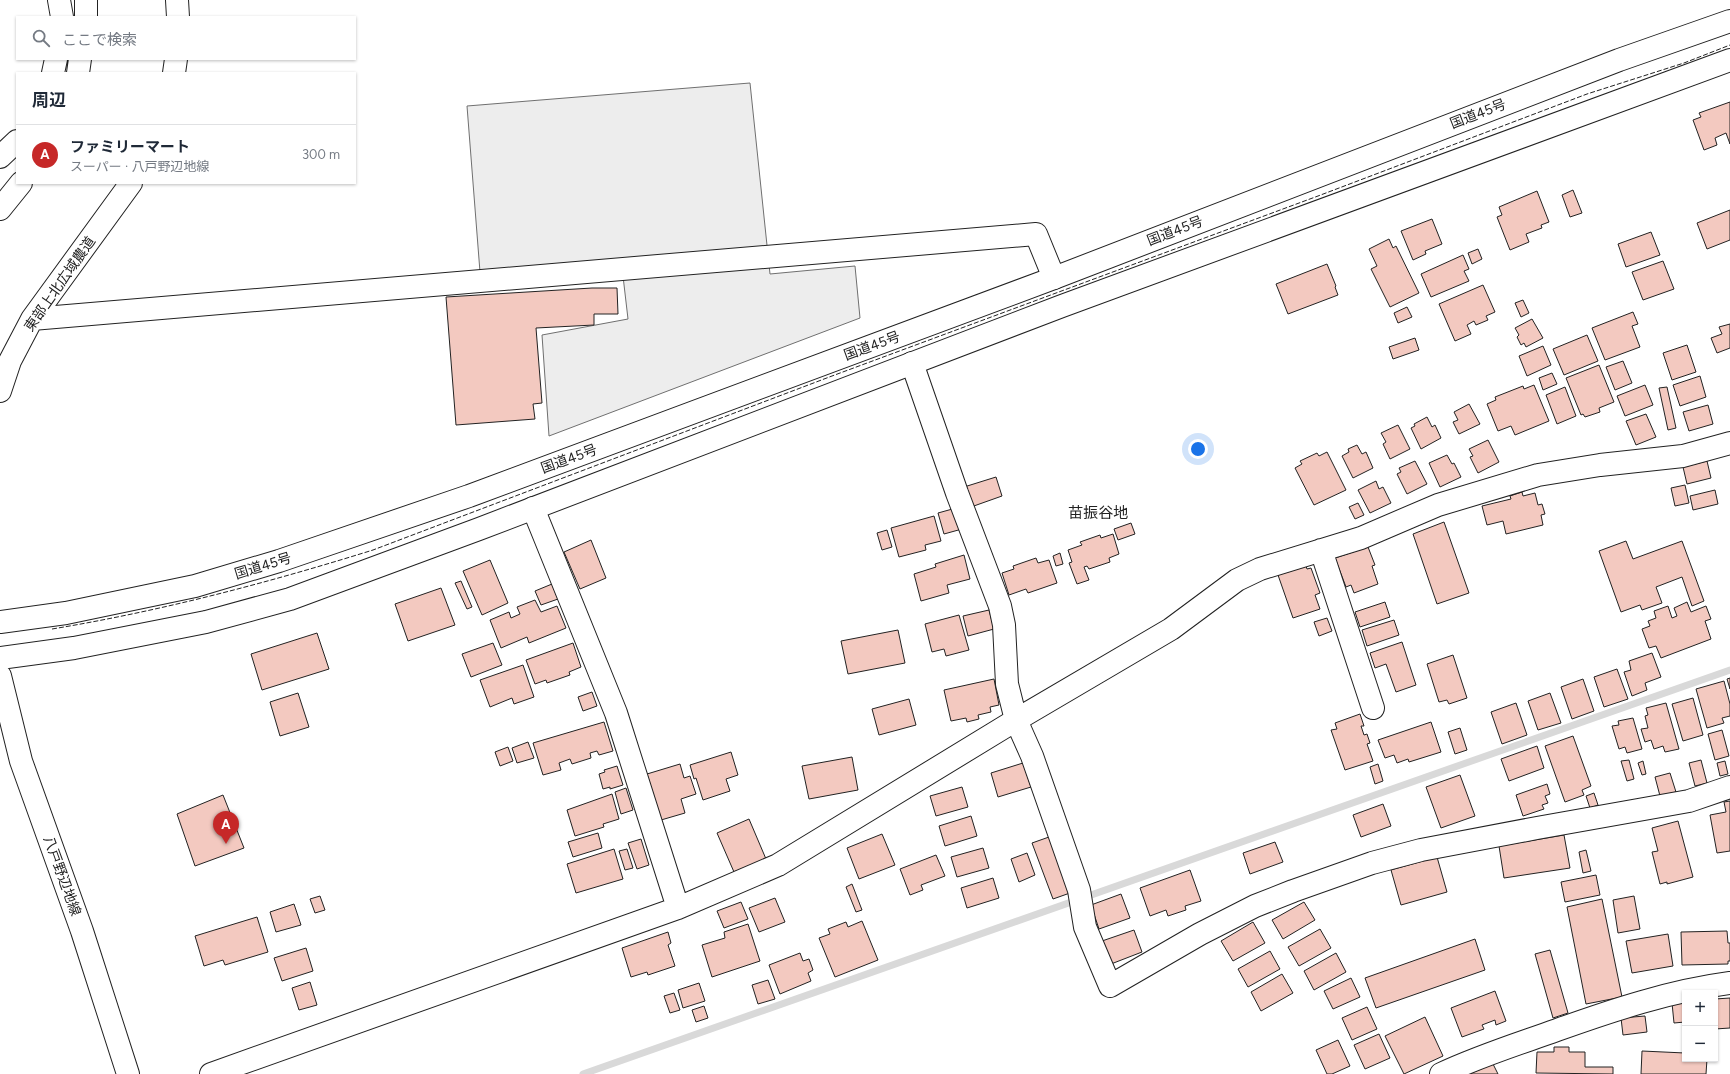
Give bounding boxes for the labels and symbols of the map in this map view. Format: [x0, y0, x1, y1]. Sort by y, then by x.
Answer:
street label: 国道45号 [1448, 96, 1508, 132]
street label: 国道45号 [1145, 213, 1205, 249]
street label: 東部上北広域農道 [21, 233, 99, 335]
street label: 国道45号 [841, 328, 903, 364]
your location [1188, 439, 1208, 459]
street label: 国道45号 [538, 441, 600, 477]
district label: 苗振谷地 [1068, 504, 1128, 522]
street label: 国道45号 [232, 549, 294, 583]
pin: A [213, 811, 239, 844]
street label: 八戸野辺地線 [40, 834, 84, 918]

